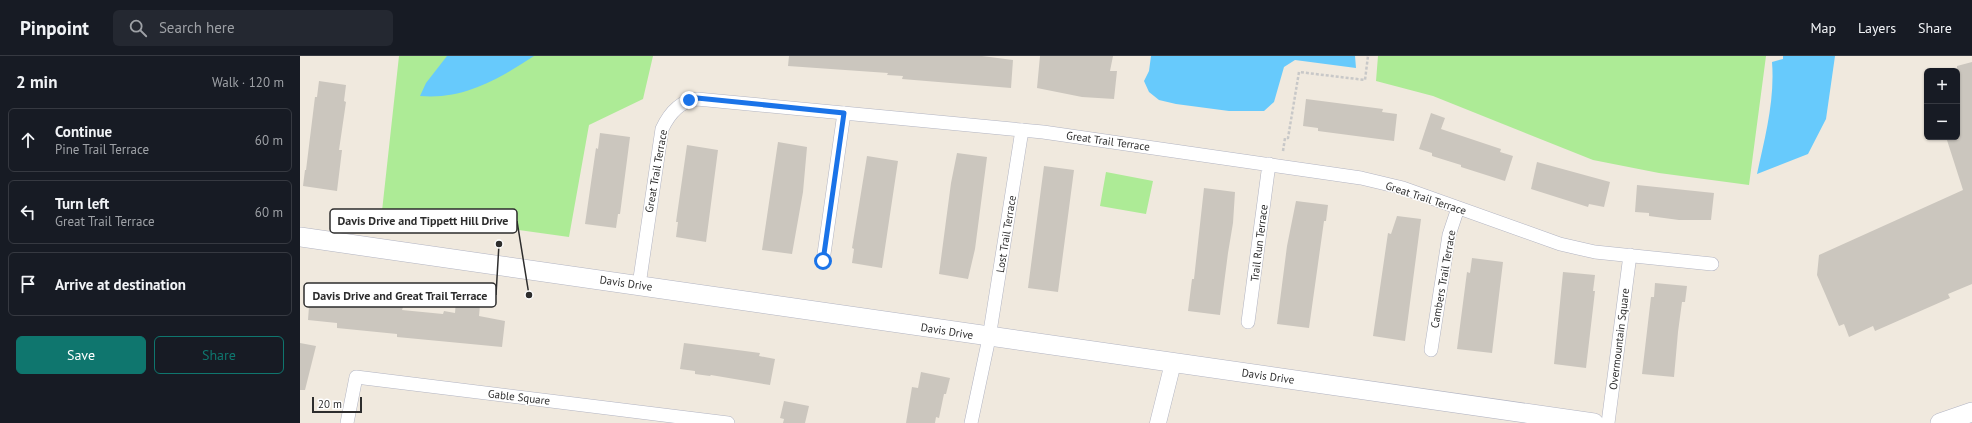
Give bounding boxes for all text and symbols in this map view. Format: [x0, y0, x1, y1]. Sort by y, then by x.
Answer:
search box [113, 10, 393, 46]
text: Pinpoint [20, 16, 89, 40]
icon: search [127, 17, 149, 39]
text: Search here [159, 18, 235, 37]
text: Map [1810, 19, 1836, 37]
text: Layers [1858, 19, 1896, 37]
text: Share [1918, 19, 1952, 37]
map controls [1924, 68, 1960, 140]
button: + [1924, 68, 1960, 104]
text: 2 min [16, 71, 57, 93]
text: Walk · 120 m [212, 74, 284, 91]
route end [680, 91, 698, 109]
button: − [1924, 104, 1960, 140]
text: Continue [55, 122, 112, 141]
street label: Great Trail Terrace [642, 128, 670, 214]
street label: Great Trail Terrace [1065, 128, 1151, 154]
icon: ahead [17, 129, 39, 151]
text: 60 m [255, 132, 283, 149]
text: Pine Trail Terrace [55, 141, 149, 158]
street label: Great Trail Terrace [1384, 178, 1469, 218]
text: Turn left [55, 194, 109, 213]
street label: Lost Trail Terrace [993, 194, 1019, 274]
icon: left [17, 201, 39, 223]
street label: Trail Run Terrace [1247, 203, 1271, 282]
text: 60 m [255, 204, 283, 221]
callout: Davis Drive and Tippett Hill Drive [330, 209, 517, 233]
text: Great Trail Terrace [55, 213, 155, 230]
text: Davis Drive and Tippett Hill Drive [338, 213, 508, 228]
street label: Cambers Trail Terrace [1427, 228, 1459, 329]
route start [814, 252, 832, 270]
street label: Davis Drive [599, 272, 654, 294]
icon: arrive [17, 273, 39, 295]
text: Arrive at destination [55, 275, 186, 294]
callout: Davis Drive and Great Trail Terrace [304, 283, 496, 307]
street label: Overmountain Square [1606, 287, 1632, 391]
text: Davis Drive and Great Trail Terrace [313, 288, 487, 303]
street label: Davis Drive [920, 320, 975, 342]
button: Save [16, 336, 146, 374]
button: Share [154, 336, 284, 374]
street label: Davis Drive [1241, 365, 1296, 387]
street label: Gable Square [487, 386, 551, 408]
scale bar [312, 395, 362, 414]
text: 20 m [318, 397, 342, 411]

